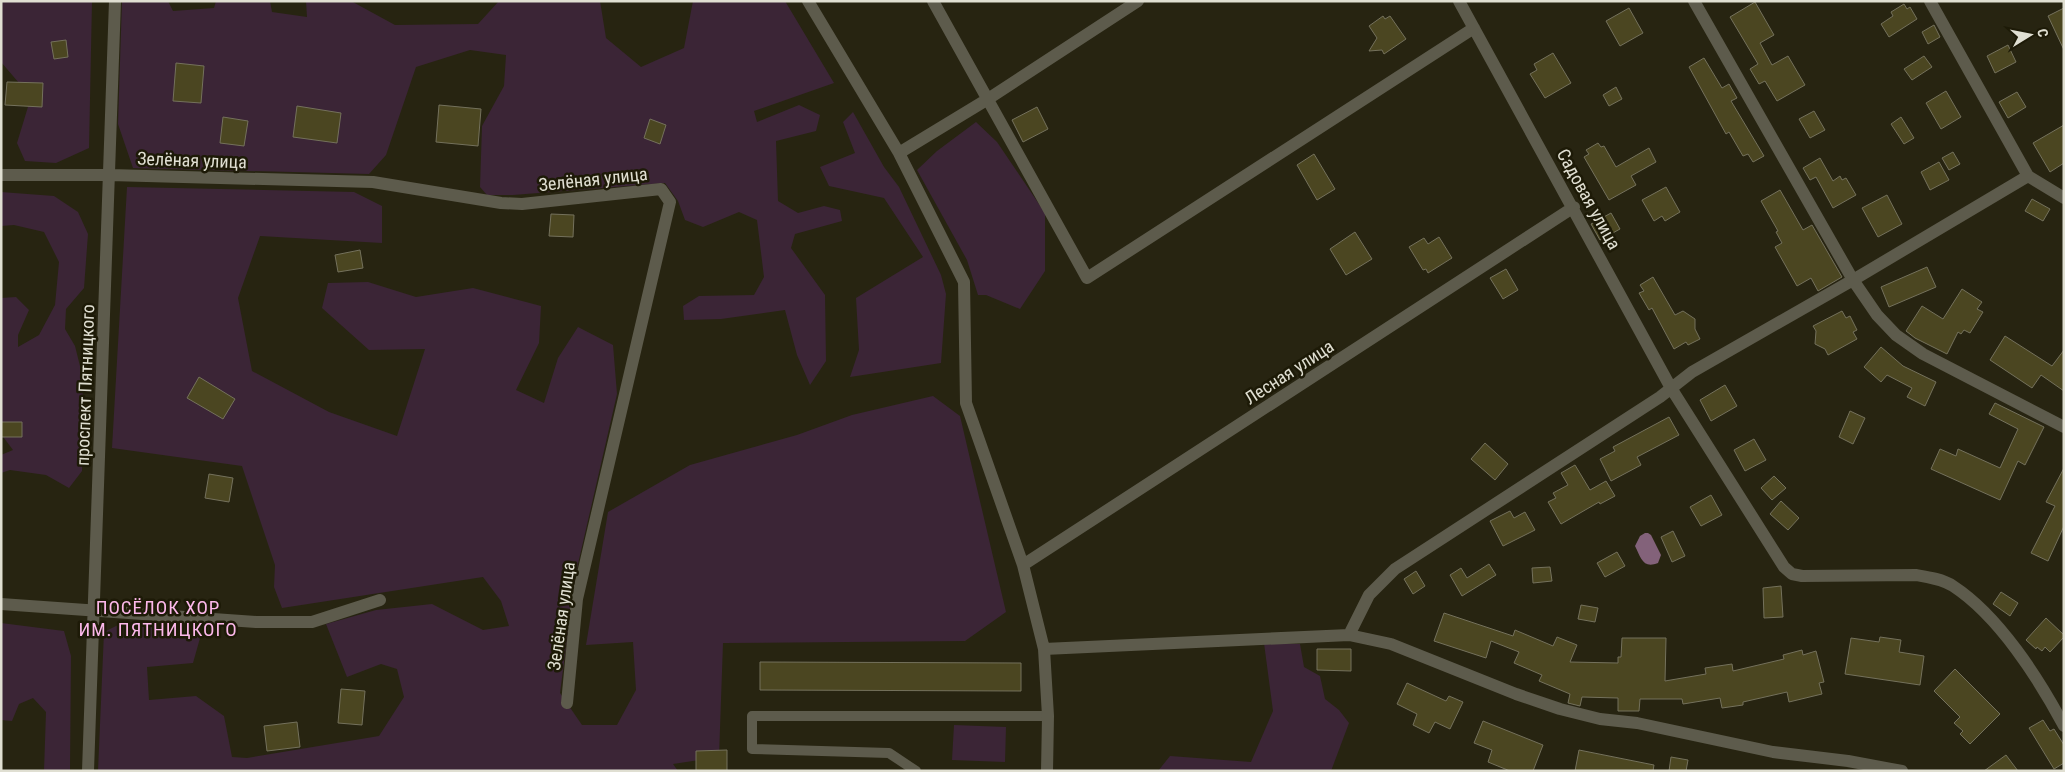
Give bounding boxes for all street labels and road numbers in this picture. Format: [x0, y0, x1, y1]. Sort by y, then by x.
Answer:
street label: Садовая улица [1553, 145, 1625, 253]
street label: Зелёная улица [137, 148, 247, 172]
street label: Зелёная улица [537, 163, 649, 195]
street label: проспект Пятницкого [72, 304, 98, 466]
street label: Лесная улица [1241, 335, 1337, 409]
street label: Зелёная улица [543, 560, 579, 672]

